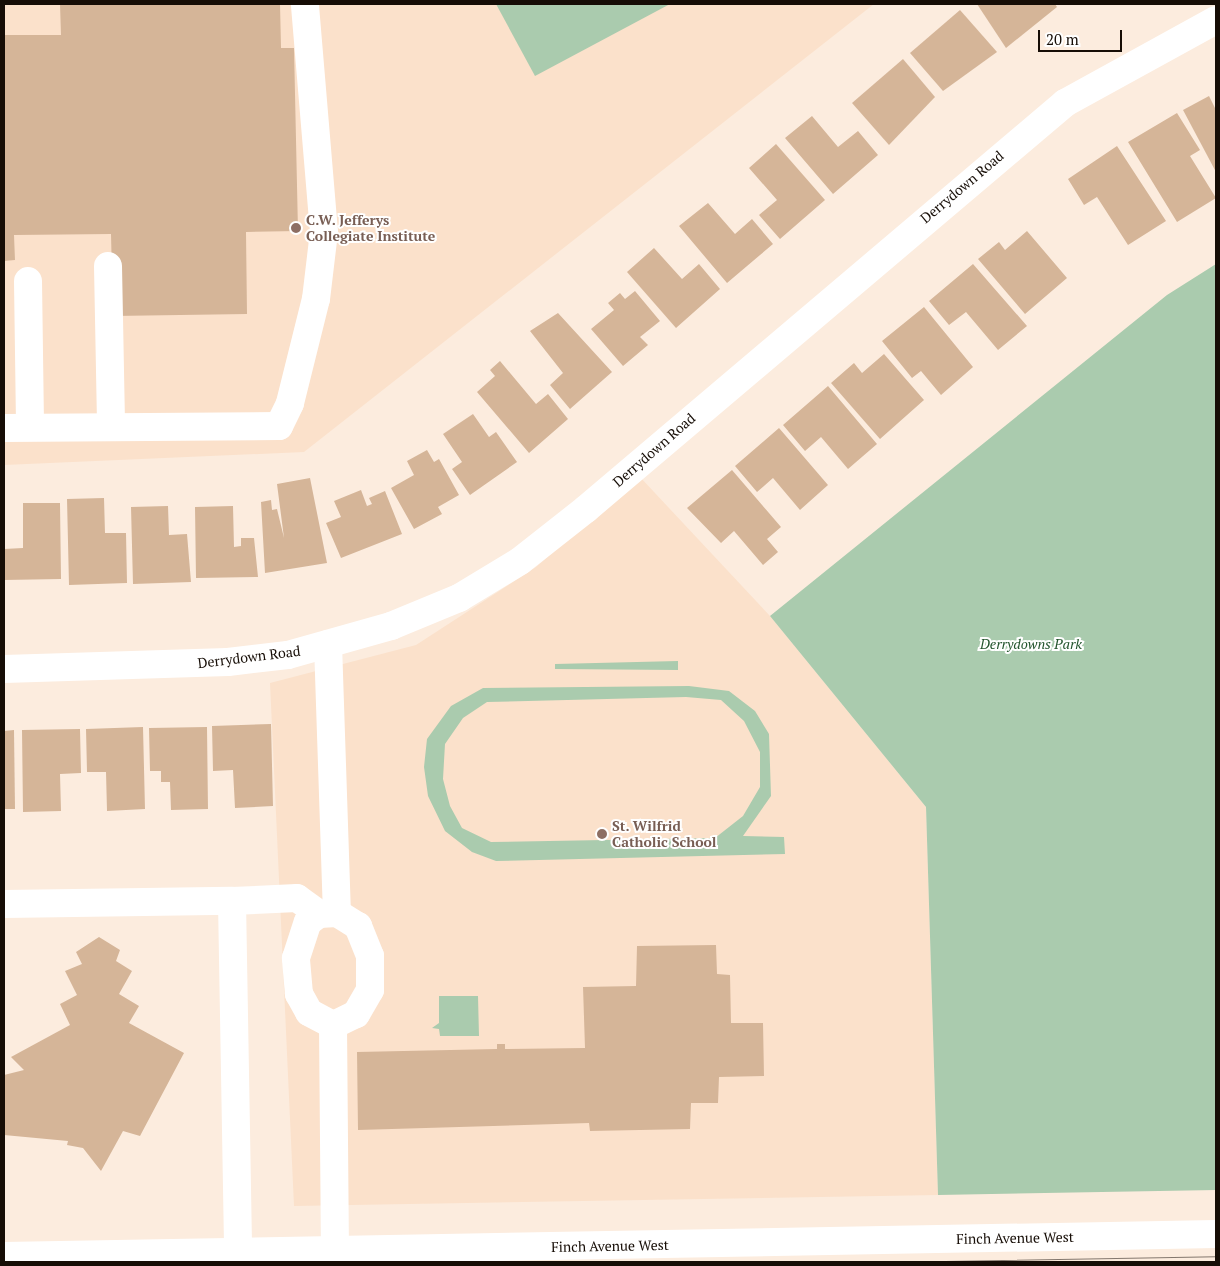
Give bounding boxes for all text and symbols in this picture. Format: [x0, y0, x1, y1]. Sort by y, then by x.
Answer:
scale bar [1040, 20, 1124, 52]
text: 20 m [1046, 29, 1079, 49]
street label: Derrydown Road [917, 147, 1007, 227]
place label: C.W. Jefferys Collegiate Institute [306, 212, 435, 244]
marker: C.W. Jefferys Collegiate Institute [290, 222, 302, 234]
street label: Derrydown Road [609, 410, 699, 490]
park label: Derrydowns Park [980, 636, 1082, 652]
street label: Derrydown Road [197, 642, 301, 672]
place label: St. Wilfrid Catholic School [612, 818, 716, 850]
marker: St. Wilfrid Catholic School [596, 828, 608, 840]
street label: Finch Avenue West [956, 1229, 1074, 1247]
street label: Finch Avenue West [551, 1237, 669, 1255]

